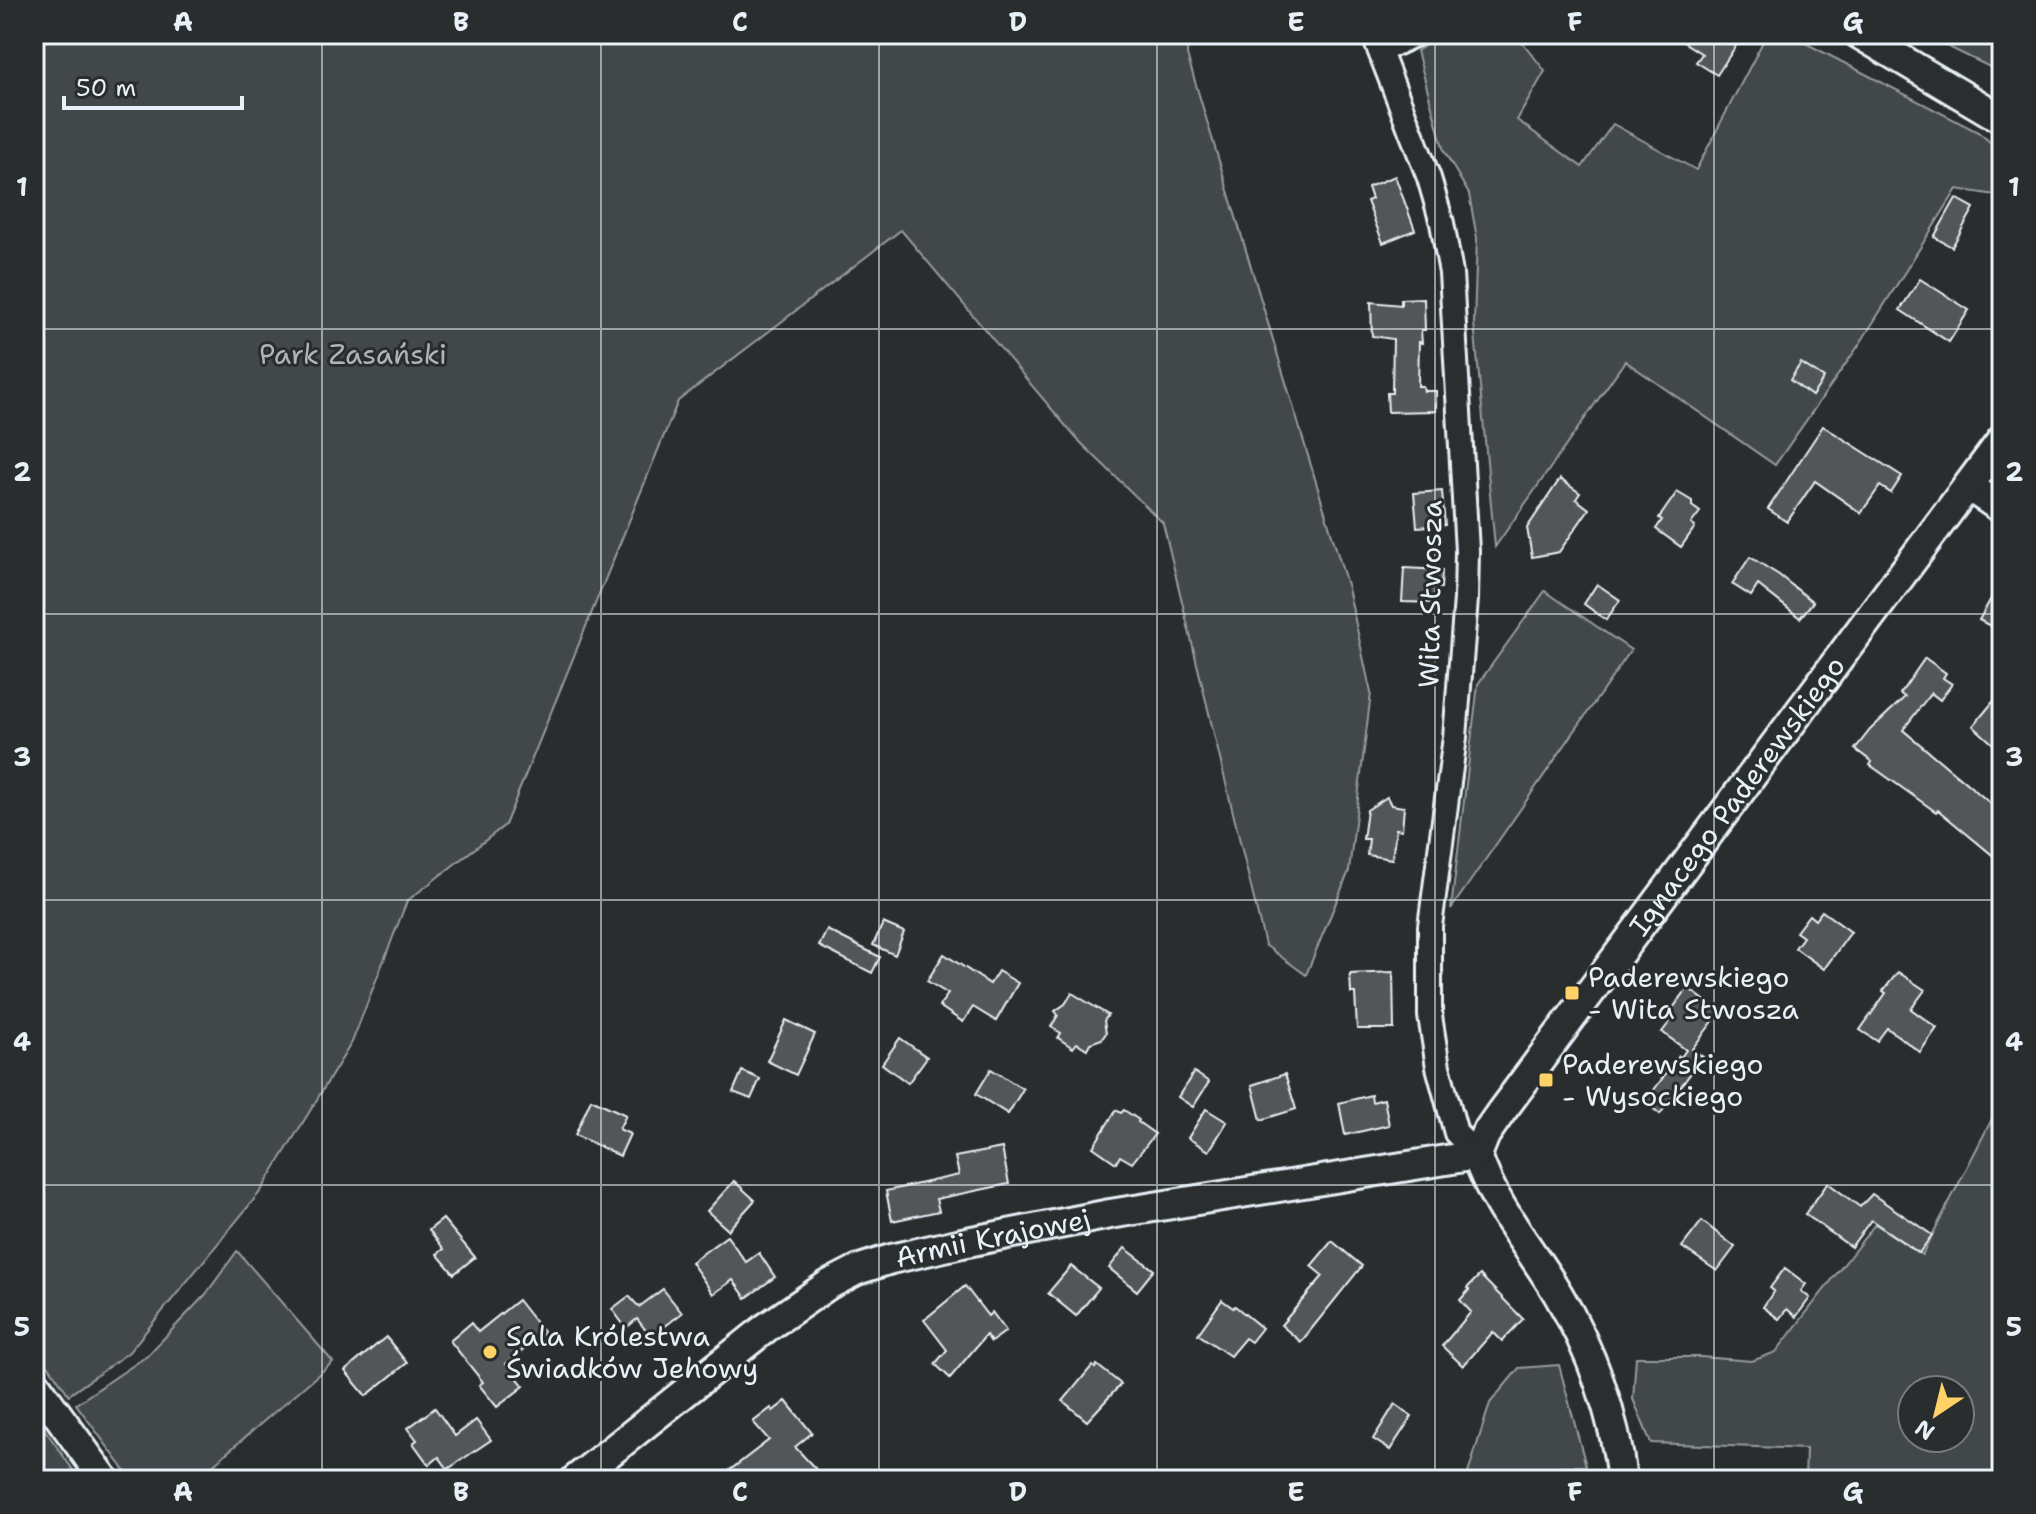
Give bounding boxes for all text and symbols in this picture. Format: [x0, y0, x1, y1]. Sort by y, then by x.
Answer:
text: A [173, 4, 193, 39]
text: B [453, 4, 469, 39]
text: C [732, 4, 748, 39]
text: D [1009, 4, 1027, 39]
text: E [1287, 4, 1305, 39]
text: F [1567, 4, 1583, 39]
text: G [1843, 4, 1864, 39]
scale bar [64, 60, 242, 110]
text: 50 m [76, 72, 136, 104]
text: 1 [16, 169, 28, 204]
text: 1 [2008, 169, 2020, 204]
park label: Park Zasański [259, 335, 447, 373]
text: 2 [13, 454, 31, 489]
text: 2 [2005, 454, 2023, 489]
street label: Wita Stwosza [1409, 500, 1451, 688]
street label: Ignacego Paderewskiego [1620, 648, 1854, 943]
text: 3 [13, 739, 31, 774]
text: 3 [2005, 739, 2023, 774]
place label: Paderewskiego - Wita Stwosza [1588, 958, 1799, 1028]
marker: Paderewskiego - Wita Stwosza [1563, 984, 1581, 1002]
text: 4 [13, 1024, 31, 1059]
text: 4 [2005, 1024, 2023, 1059]
place label: Paderewskiego - Wysockiego [1562, 1045, 1764, 1115]
marker: Paderewskiego - Wysockiego [1537, 1071, 1555, 1089]
street label: Armii Krajowej [892, 1199, 1094, 1276]
text: 5 [14, 1309, 30, 1344]
text: 5 [2006, 1309, 2022, 1344]
place label: Sala Królestwa Świadków Jehowy [506, 1317, 758, 1387]
marker: Sala Królestwa Świadków Jehowy [481, 1343, 499, 1361]
north arrow [1896, 1374, 1976, 1454]
text: N [1909, 1413, 1940, 1447]
text: A [173, 1474, 193, 1509]
text: B [453, 1474, 469, 1509]
text: C [732, 1474, 748, 1509]
text: D [1009, 1474, 1027, 1509]
text: E [1287, 1474, 1305, 1509]
text: F [1567, 1474, 1583, 1509]
text: G [1843, 1474, 1864, 1509]

